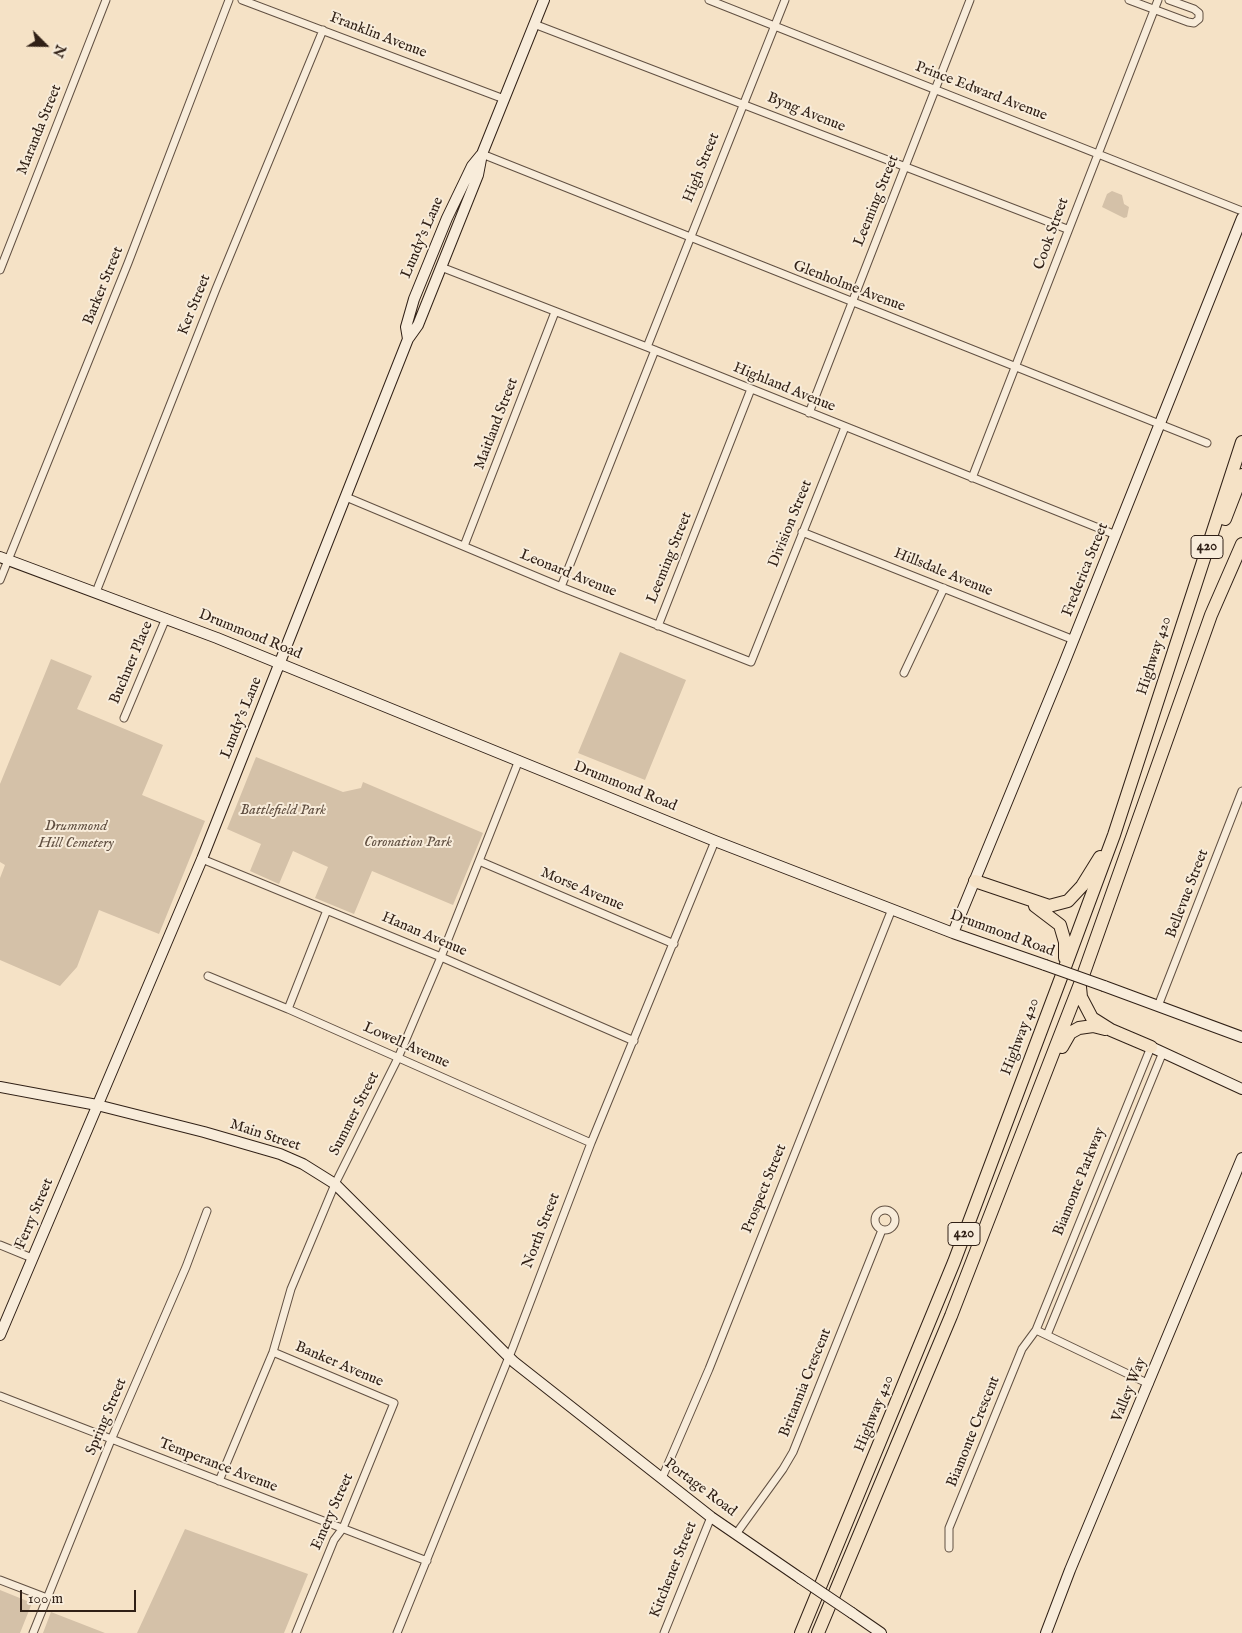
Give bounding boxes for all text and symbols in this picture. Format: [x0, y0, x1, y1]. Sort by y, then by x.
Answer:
street label: Franklin Avenue [327, 9, 429, 63]
north arrow [20, 20, 70, 70]
text: N [48, 42, 69, 60]
street label: Prince Edward Avenue [912, 59, 1050, 125]
street label: Maranda Street [14, 82, 66, 178]
street label: Byng Avenue [764, 89, 848, 137]
street label: High Street [680, 131, 724, 205]
street label: Leeming Street [851, 153, 903, 249]
street label: Lundy's Lane [398, 195, 448, 281]
street label: Cook Street [1031, 195, 1073, 273]
street label: Barker Street [80, 244, 128, 328]
street label: Glenholme Avenue [790, 257, 908, 317]
street label: Ker Street [175, 272, 215, 338]
street label: Highland Avenue [730, 359, 838, 417]
street label: Maitland Street [471, 376, 523, 472]
street label: Division Street [765, 478, 817, 570]
street label: Leeming Street [644, 510, 696, 606]
street label: Frederica Street [1059, 520, 1113, 620]
road number: 420 [1191, 536, 1223, 558]
street label: Hillsdale Avenue [891, 545, 995, 601]
street label: Leonard Avenue [517, 546, 619, 602]
street label: Drummond Road [196, 606, 304, 664]
street label: Highway 420 [1134, 615, 1176, 697]
street label: Buchner Place [106, 619, 158, 707]
street label: Lundy's Lane [217, 675, 267, 761]
street label: Drummond Road [571, 758, 679, 816]
park label: Battlefield Park [240, 802, 326, 820]
park label: Drummond Hill Cemetery [38, 818, 114, 853]
park label: Coronation Park [364, 834, 452, 852]
street label: Bellevue Street [1163, 847, 1213, 941]
street label: Morse Avenue [538, 864, 626, 916]
street label: Drummond Road [947, 907, 1057, 961]
street label: Hanan Avenue [379, 909, 469, 961]
street label: Highway 420 [998, 996, 1044, 1078]
street label: Lowell Avenue [360, 1019, 452, 1073]
street label: Summer Street [326, 1069, 384, 1159]
street label: Main Street [227, 1116, 303, 1156]
street label: Biamonte Parkway [1050, 1125, 1110, 1239]
street label: Prospect Street [739, 1142, 791, 1236]
street label: Ferry Street [12, 1176, 58, 1252]
street label: North Street [519, 1191, 565, 1271]
road number: 420 [948, 1222, 980, 1246]
street label: Britannia Crescent [776, 1326, 836, 1440]
street label: Banker Avenue [292, 1338, 386, 1392]
street label: Valley Way [1109, 1355, 1151, 1425]
street label: Highway 420 [851, 1373, 899, 1455]
street label: Biamonte Crescent [944, 1374, 1004, 1490]
street label: Spring Street [83, 1376, 131, 1458]
street label: Temperance Avenue [156, 1435, 280, 1497]
street label: Portage Road [660, 1455, 740, 1521]
street label: Emery Street [308, 1471, 358, 1553]
street label: Kitchener Street [647, 1519, 701, 1621]
scale bar [22, 1580, 139, 1612]
text: 100 m [28, 1589, 63, 1608]

